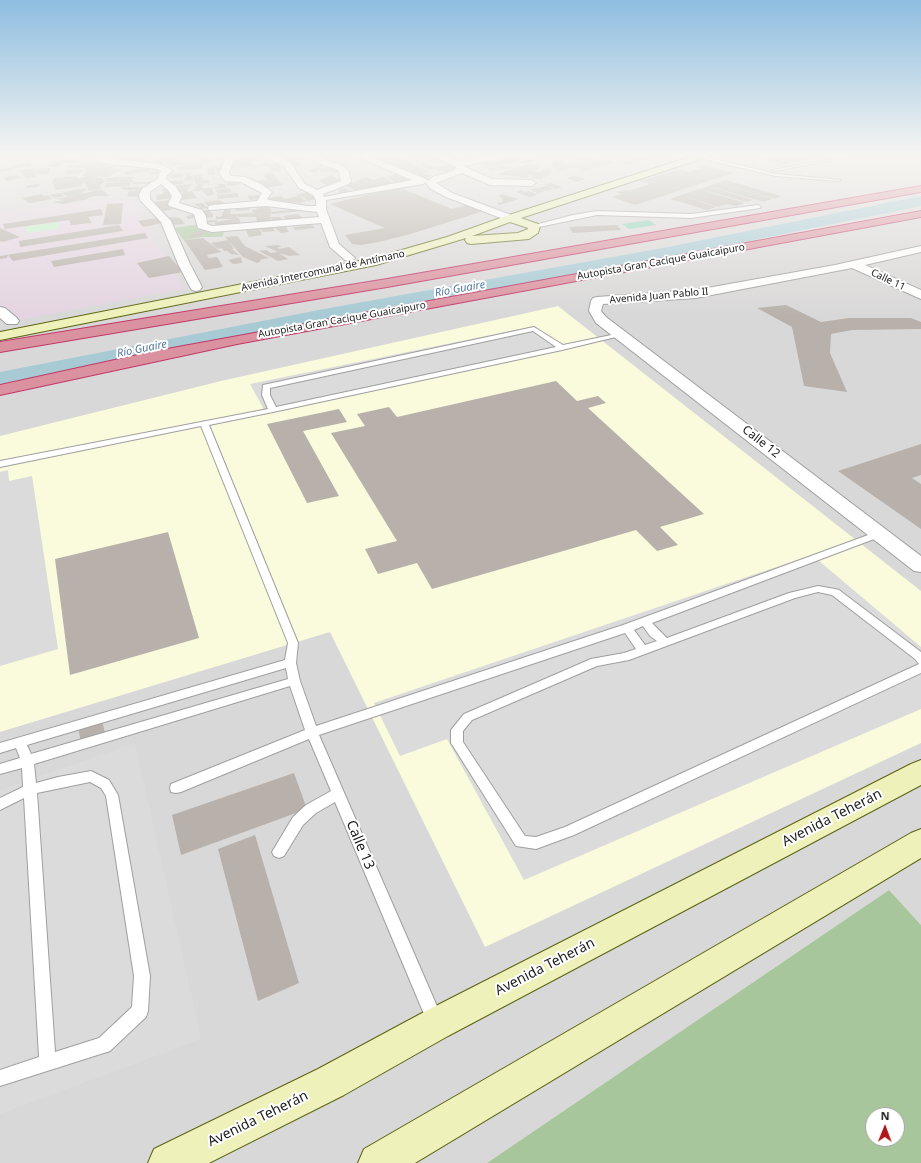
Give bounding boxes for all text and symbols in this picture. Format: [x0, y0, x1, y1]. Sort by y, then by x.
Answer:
street label: Autopista Gran Cacique Guaicaipuro [576, 241, 746, 283]
street label: Avenida Intercomunal de Antímano [240, 248, 406, 294]
street label: Calle 11 [869, 267, 907, 293]
water label: Río Guaire [434, 278, 486, 300]
street label: Avenida Juan Pablo II [609, 286, 709, 306]
street label: Autopista Gran Cacique Guaicaipuro [257, 299, 427, 341]
water label: Río Guaire [116, 338, 168, 360]
street label: Calle 12 [739, 423, 783, 461]
street label: Avenida Teherán [779, 786, 885, 850]
street label: Calle 13 [342, 818, 378, 872]
street label: Avenida Teherán [492, 935, 598, 999]
street label: Avenida Teherán [205, 1087, 311, 1151]
north arrow [865, 1107, 905, 1147]
text: N [881, 1108, 890, 1123]

